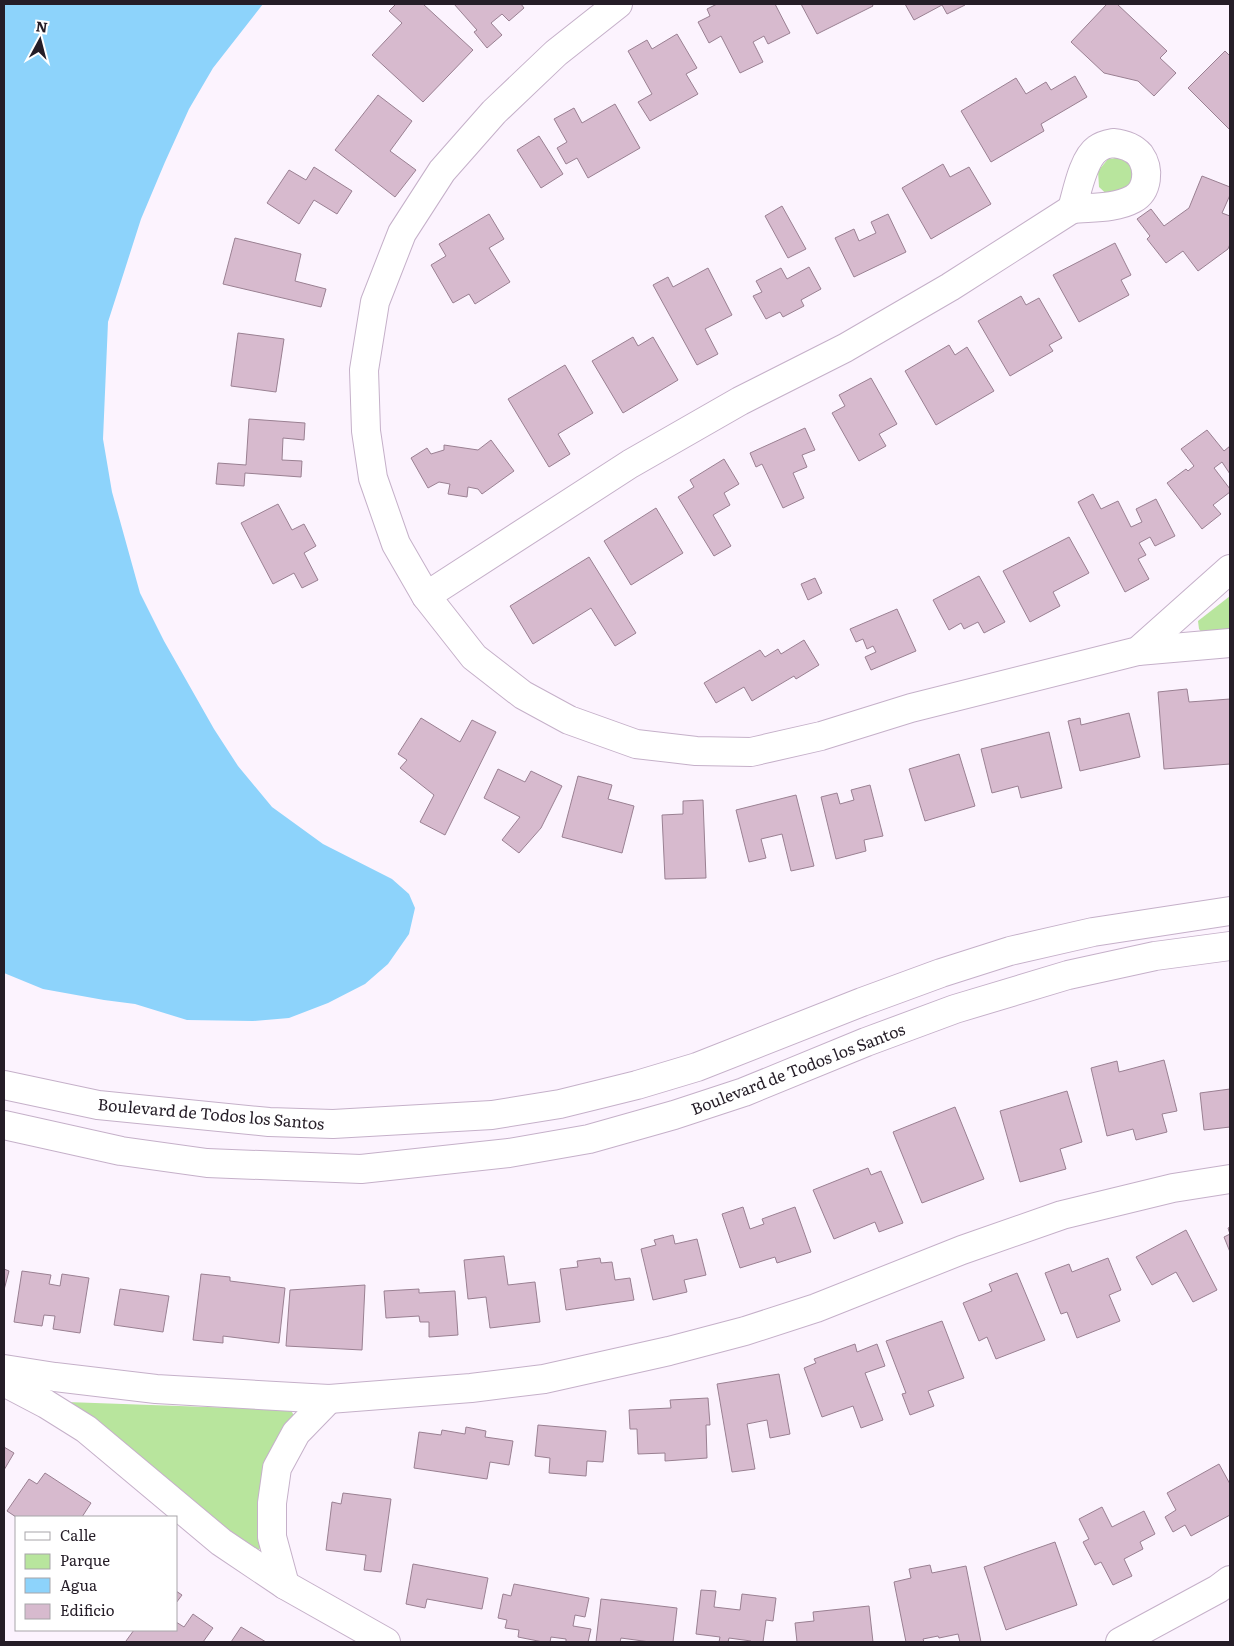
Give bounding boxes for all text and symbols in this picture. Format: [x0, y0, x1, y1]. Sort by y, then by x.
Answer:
north arrow [15, 15, 65, 65]
text: N [35, 15, 49, 37]
street label: Boulevard de Todos los Santos [687, 1016, 908, 1120]
street label: Boulevard de Todos los Santos [97, 1091, 325, 1135]
legend [15, 1516, 178, 1631]
text: Calle [60, 1523, 96, 1546]
text: Parque [60, 1548, 110, 1571]
text: Agua [60, 1573, 98, 1596]
text: Edificio [60, 1598, 115, 1621]

